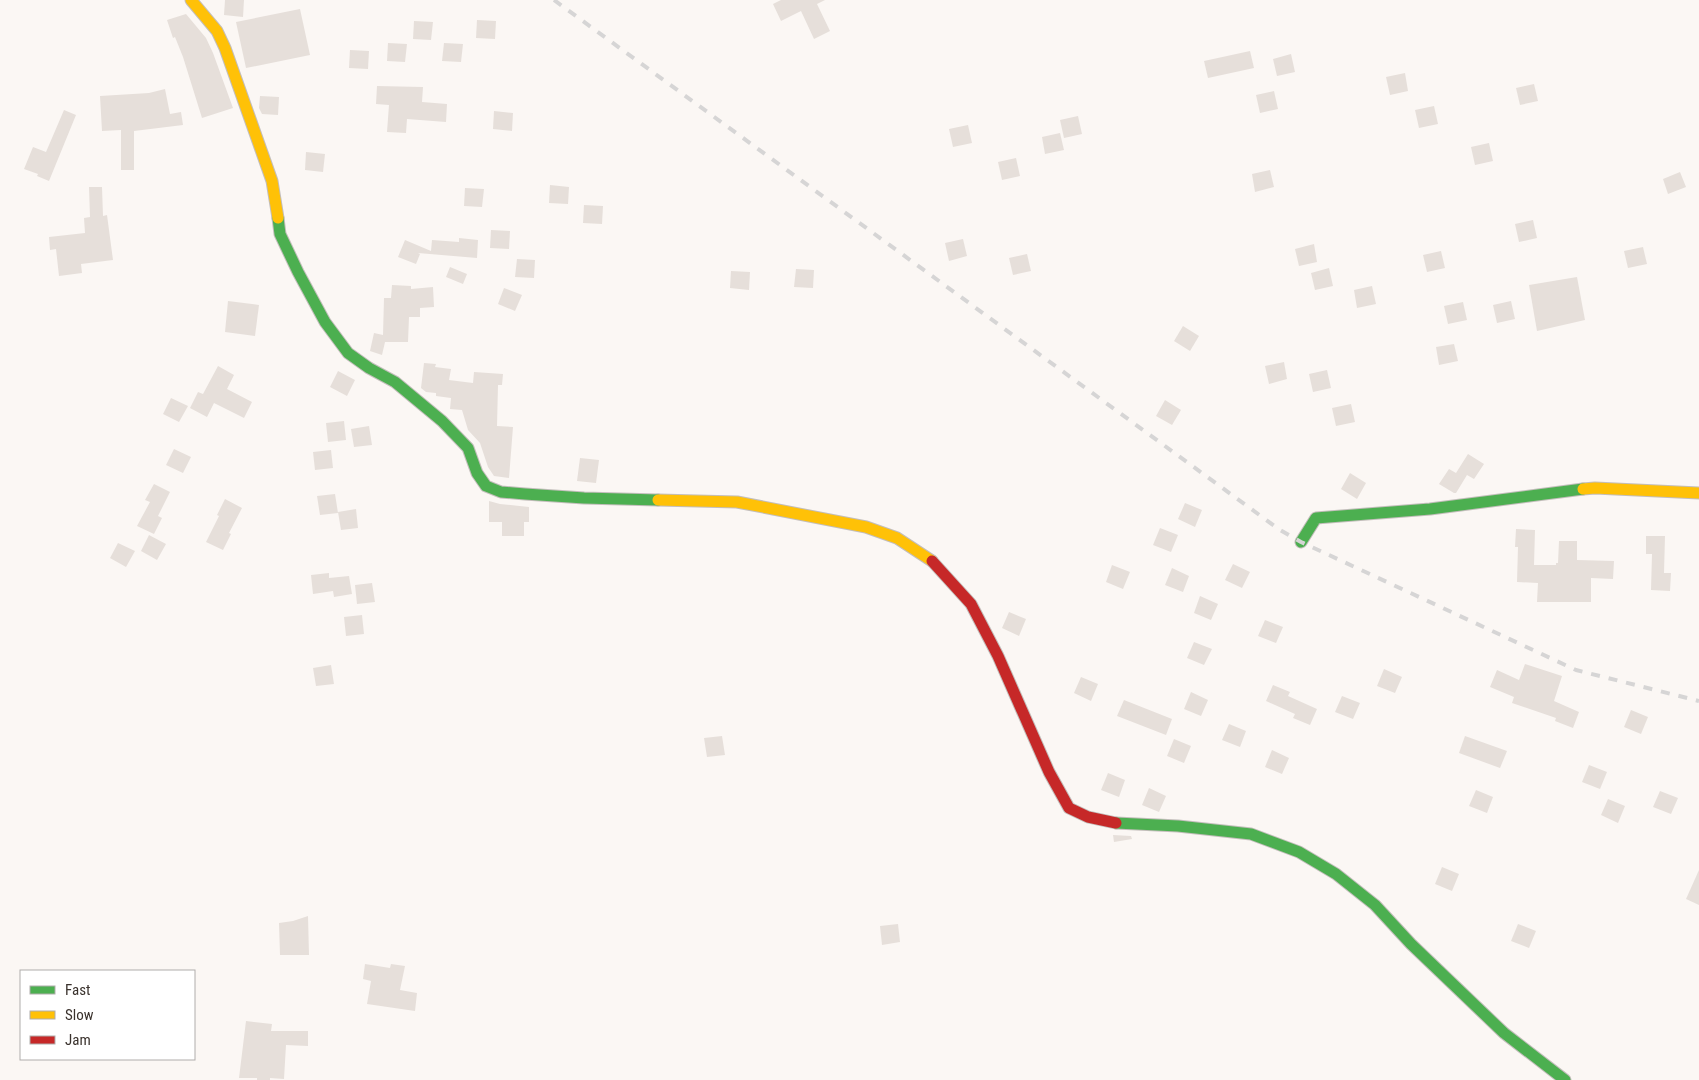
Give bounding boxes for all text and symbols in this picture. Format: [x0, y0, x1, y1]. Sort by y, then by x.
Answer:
legend [20, 970, 195, 1060]
text: Fast [65, 981, 90, 999]
text: Slow [65, 1006, 94, 1024]
text: Jam [65, 1031, 91, 1049]

